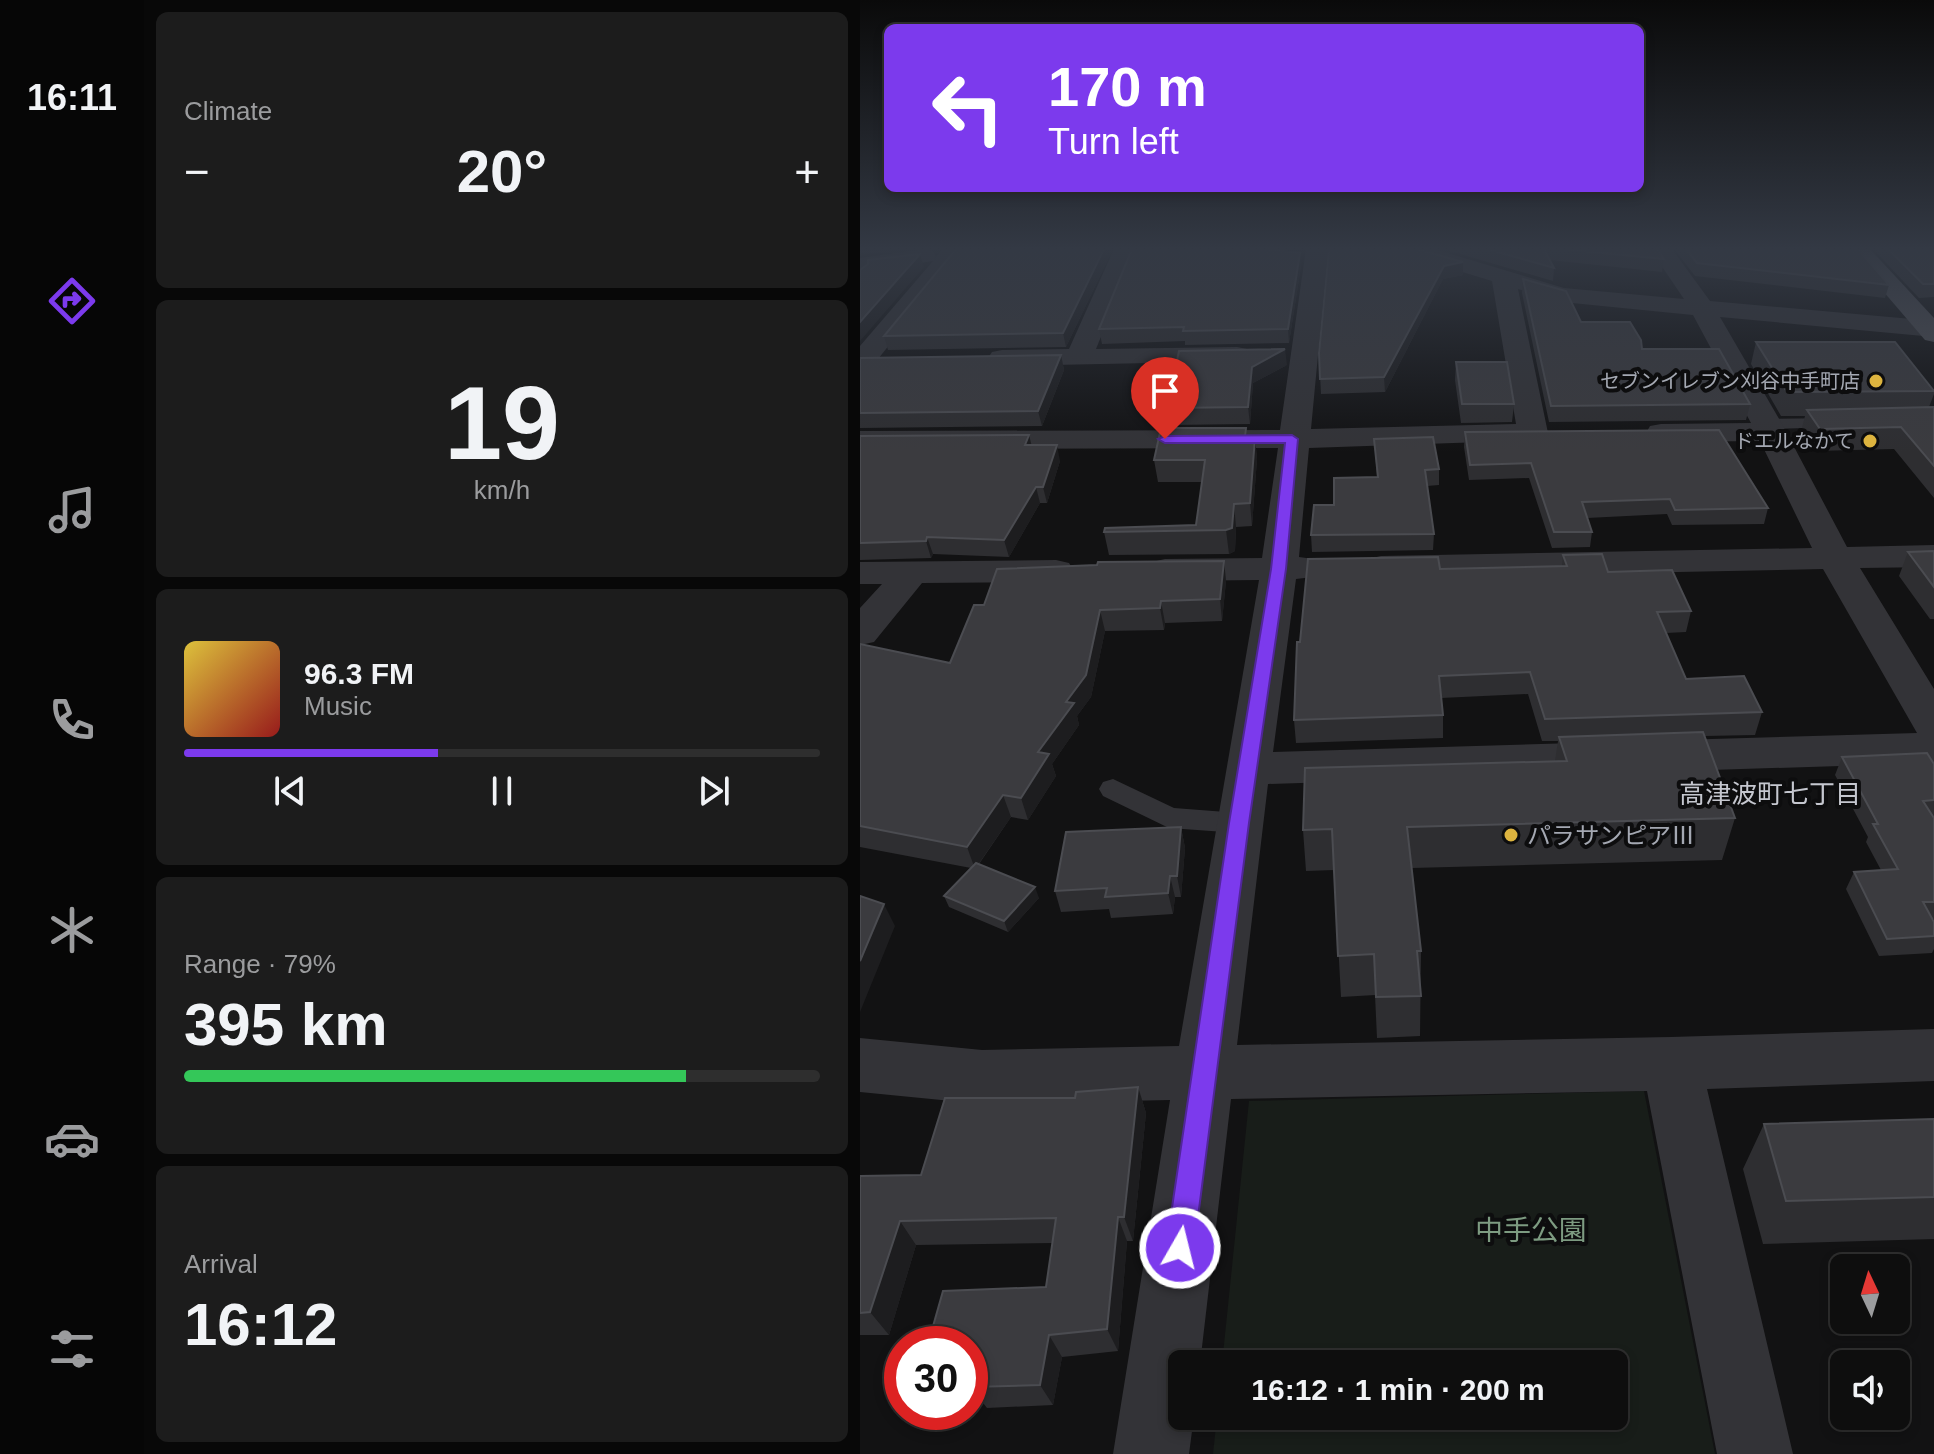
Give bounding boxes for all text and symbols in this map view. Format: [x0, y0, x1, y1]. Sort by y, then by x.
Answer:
text: 170 m [1048, 55, 1207, 118]
icon: left [916, 56, 1020, 160]
text: 16:11 [27, 77, 117, 118]
text: Climate [184, 96, 272, 126]
text: Turn left [1048, 121, 1179, 162]
text: 20° [457, 138, 547, 205]
text: − [184, 147, 210, 196]
text: + [794, 147, 820, 196]
icon: directions [44, 273, 100, 329]
pin [1131, 357, 1199, 439]
text: 19 [444, 365, 560, 481]
icon: arrive [1143, 369, 1187, 413]
place label: セブンイレブン刈谷中手町店 [1600, 370, 1860, 392]
marker: セブンイレブン刈谷中手町店 [1867, 372, 1885, 390]
place label: ドエルなかて [1734, 430, 1854, 452]
marker: ドエルなかて [1861, 432, 1879, 450]
text: km/h [474, 475, 530, 505]
icon: music [44, 482, 100, 538]
text: 96.3 FM [304, 657, 414, 690]
text: Music [304, 691, 372, 721]
icon: phone [44, 692, 100, 748]
icon: previous [268, 769, 312, 813]
icon: pause [480, 769, 524, 813]
icon: next [692, 769, 736, 813]
district label: 高津波町七丁目 [1679, 779, 1861, 809]
place label: パラサンピアⅢ [1527, 822, 1695, 849]
marker: パラサンピアⅢ [1502, 826, 1520, 844]
icon: climate [44, 902, 100, 958]
text: Range · 79% [184, 949, 336, 979]
text: 395 km [184, 991, 388, 1058]
icon: car [44, 1111, 100, 1167]
position arrow [1138, 1206, 1222, 1290]
park label: 中手公園 [1475, 1215, 1587, 1246]
text: Arrival [184, 1249, 258, 1279]
north arrow [1830, 1254, 1910, 1334]
map controls [1830, 1254, 1910, 1430]
text: 16:12 [184, 1291, 337, 1358]
icon: filters [44, 1321, 100, 1377]
speed limit sign: 30 [884, 1326, 988, 1430]
button: sound [1830, 1350, 1910, 1430]
text: 16:12 · 1 min · 200 m [1251, 1373, 1545, 1406]

